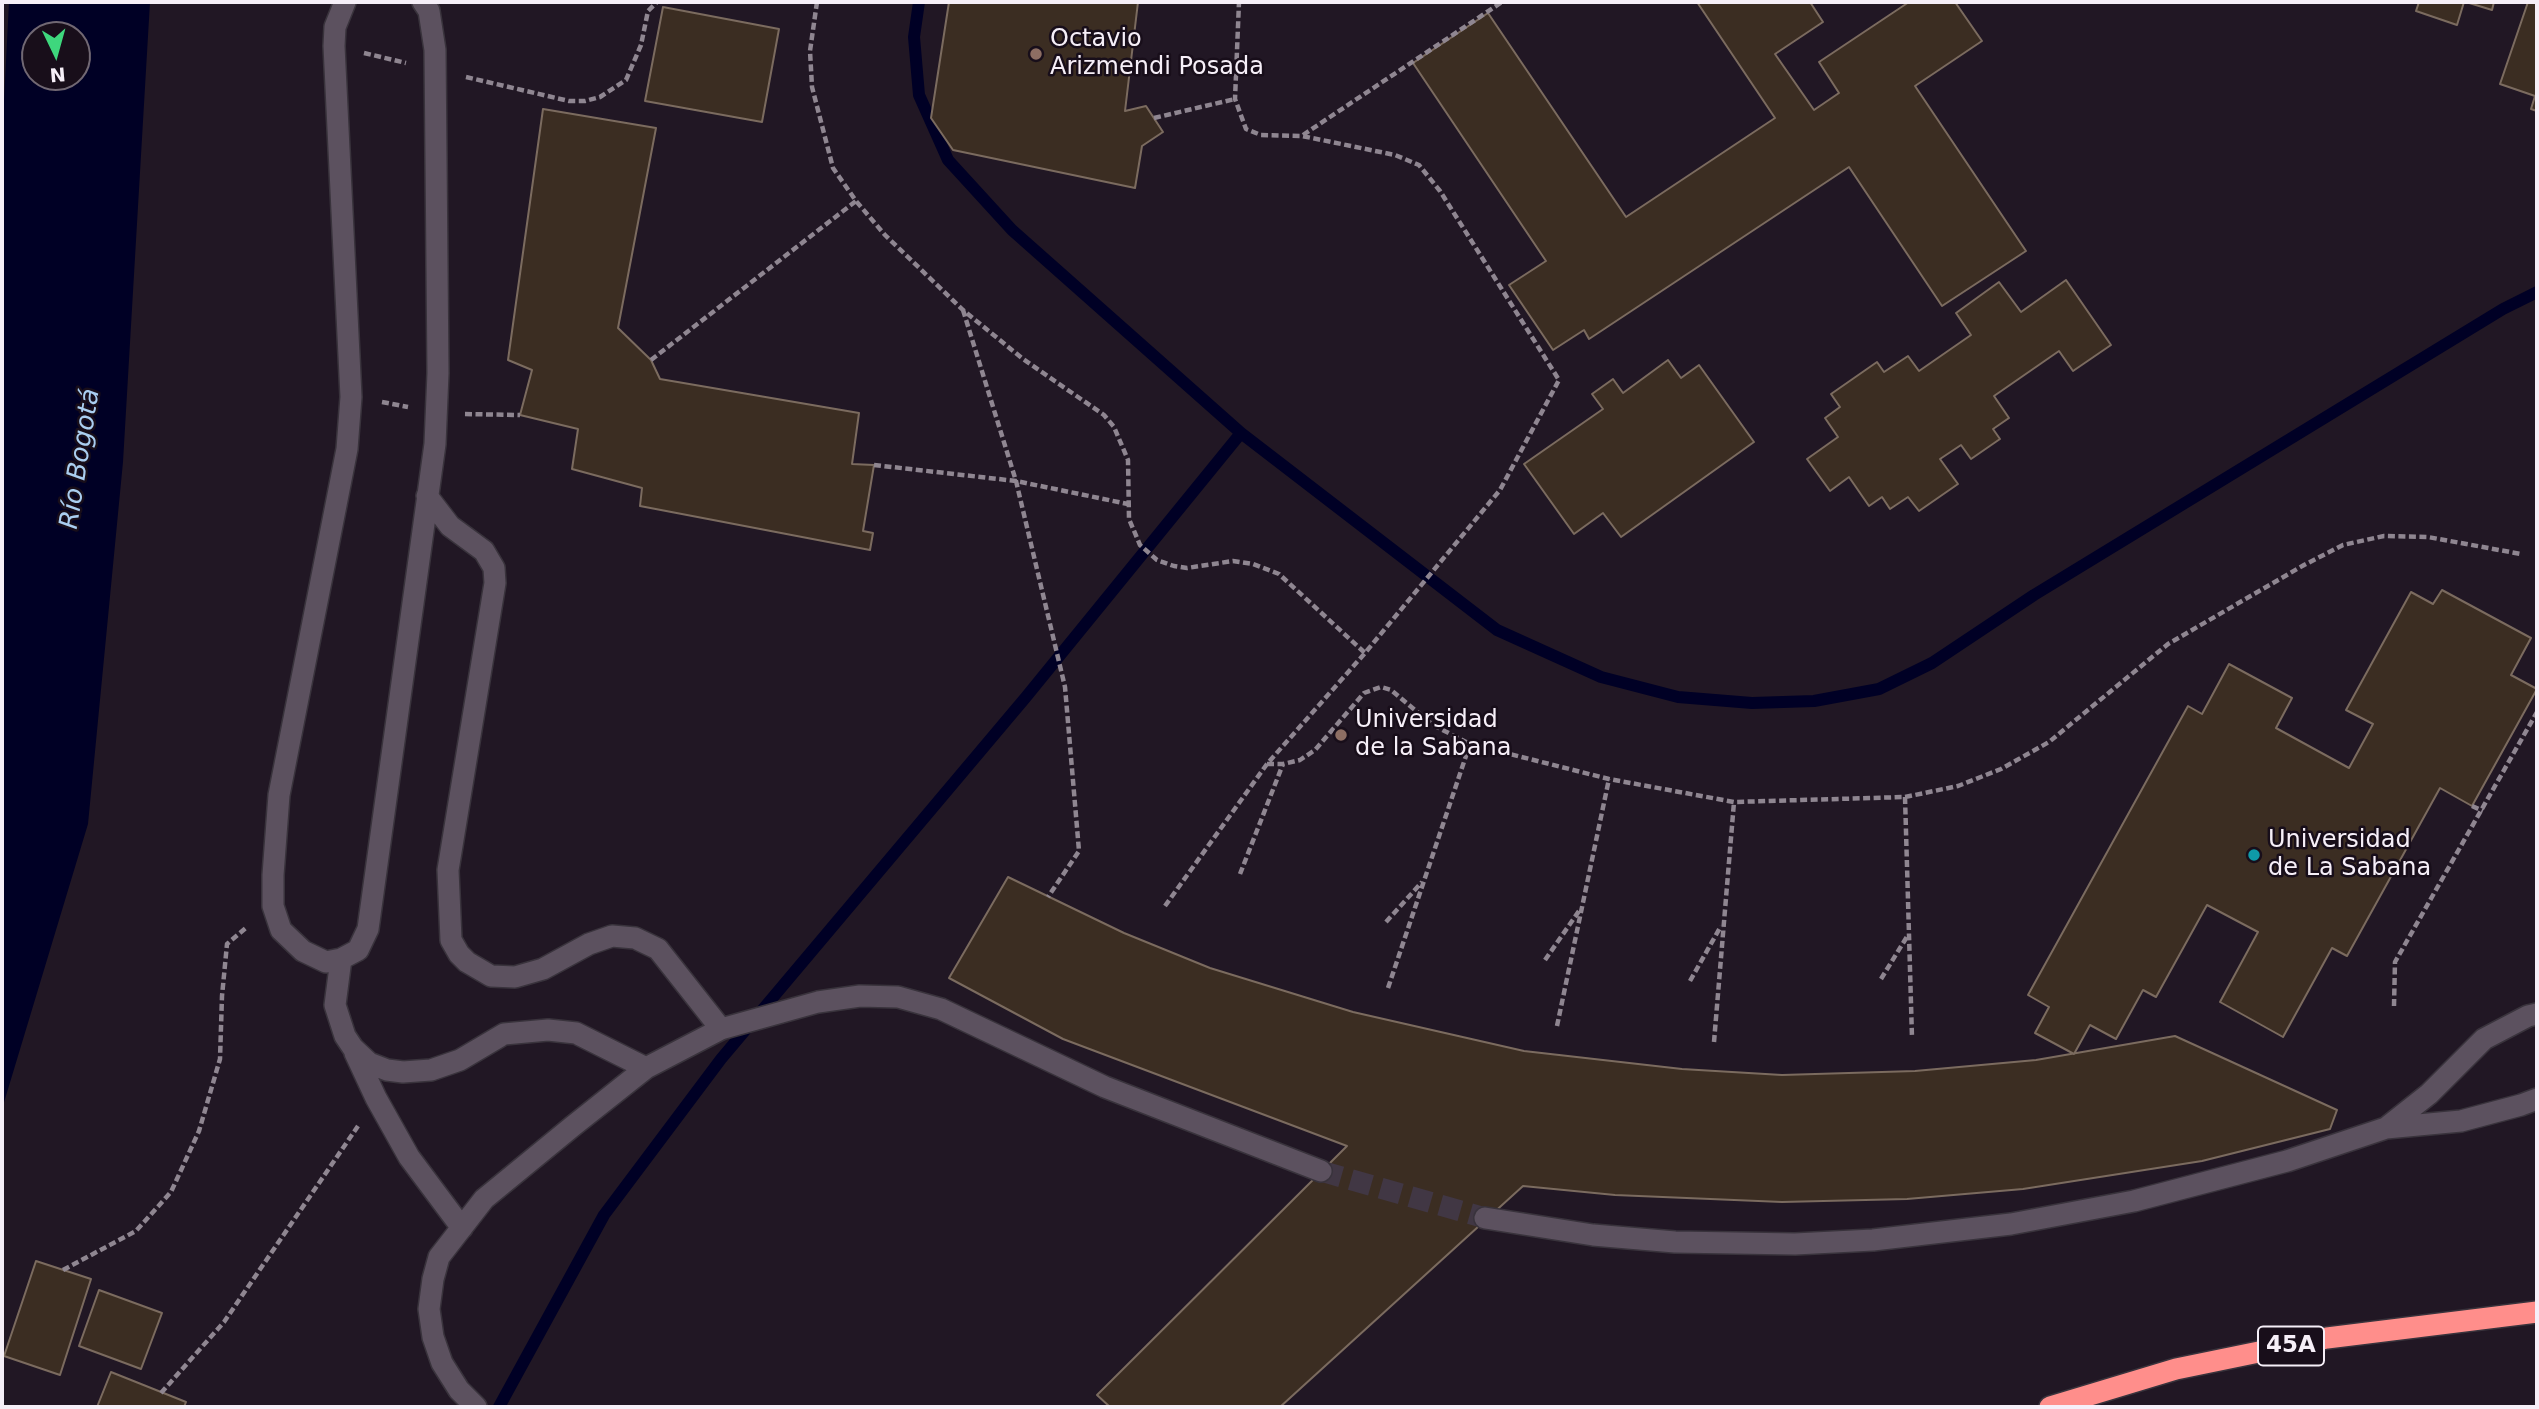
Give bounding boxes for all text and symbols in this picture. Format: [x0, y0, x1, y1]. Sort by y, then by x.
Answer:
north arrow [21, 21, 91, 91]
place label: Octavio Arizmendi Posada [1050, 26, 1264, 82]
marker: Octavio Arizmendi Posada [1028, 46, 1044, 62]
text: N [49, 63, 67, 87]
water label: Río Bogotá [55, 387, 107, 531]
place label: Universidad de la Sabana [1355, 707, 1511, 763]
marker: Universidad de la Sabana [1333, 727, 1349, 743]
place label: Universidad de La Sabana [2268, 827, 2431, 883]
marker: Universidad de La Sabana [2246, 847, 2262, 863]
road number: 45A [2258, 1326, 2324, 1366]

